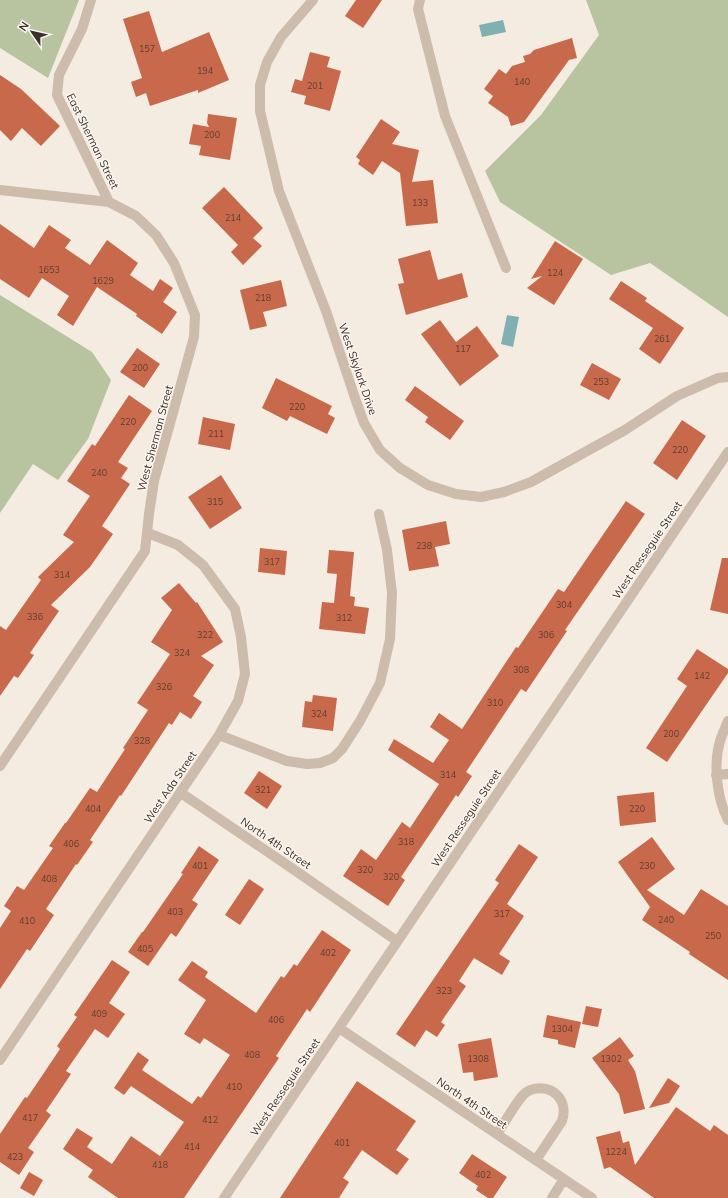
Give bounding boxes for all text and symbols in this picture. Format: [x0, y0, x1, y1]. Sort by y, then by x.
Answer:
north arrow [12, 12, 52, 52]
text: N [16, 19, 32, 34]
house number: 157 [139, 43, 155, 54]
house number: 194 [197, 65, 214, 76]
house number: 140 [514, 76, 530, 87]
house number: 201 [307, 80, 323, 91]
street label: East Sherman Street [64, 91, 122, 191]
house number: 200 [204, 129, 220, 140]
house number: 133 [412, 197, 428, 208]
house number: 214 [225, 212, 242, 223]
house number: 1653 [38, 264, 60, 275]
house number: 124 [547, 267, 564, 278]
house number: 1629 [92, 275, 114, 286]
house number: 218 [255, 292, 271, 303]
street label: West Skylark Drive [336, 321, 380, 417]
house number: 261 [654, 333, 670, 344]
house number: 117 [455, 343, 471, 354]
house number: 200 [132, 362, 148, 373]
house number: 253 [593, 376, 609, 387]
street label: West Sherman Street [134, 383, 176, 492]
house number: 220 [289, 401, 305, 412]
house number: 220 [120, 416, 136, 427]
house number: 211 [208, 428, 224, 439]
house number: 220 [672, 444, 688, 455]
house number: 240 [91, 467, 107, 478]
house number: 315 [207, 496, 224, 507]
street label: West Resseguie Street [609, 498, 685, 602]
house number: 238 [416, 540, 432, 551]
house number: 317 [264, 556, 280, 567]
house number: 314 [54, 569, 71, 580]
house number: 304 [556, 599, 573, 610]
house number: 336 [27, 611, 43, 622]
house number: 312 [336, 612, 352, 623]
house number: 322 [197, 629, 213, 640]
house number: 306 [538, 629, 554, 640]
house number: 324 [174, 647, 191, 658]
house number: 308 [513, 664, 529, 675]
house number: 142 [694, 670, 710, 681]
house number: 326 [156, 681, 172, 692]
house number: 310 [487, 697, 503, 708]
house number: 324 [311, 708, 328, 719]
house number: 200 [663, 728, 679, 739]
house number: 328 [134, 735, 150, 746]
street label: West Ada Street [141, 748, 199, 826]
street label: West Resseguie Street [428, 766, 504, 870]
house number: 314 [440, 769, 457, 780]
house number: 321 [255, 784, 271, 795]
house number: 404 [85, 803, 102, 814]
house number: 220 [629, 803, 645, 814]
street label: North 4th Street [238, 814, 314, 872]
house number: 318 [398, 836, 414, 847]
house number: 406 [63, 838, 79, 849]
house number: 401 [192, 860, 208, 871]
house number: 230 [639, 860, 655, 871]
house number: 320 [357, 864, 373, 875]
house number: 320 [383, 871, 399, 882]
house number: 408 [41, 873, 57, 884]
house number: 403 [167, 906, 183, 917]
house number: 317 [494, 908, 510, 919]
house number: 240 [658, 914, 674, 925]
house number: 410 [19, 915, 35, 926]
house number: 250 [705, 930, 721, 941]
house number: 405 [137, 943, 154, 954]
house number: 402 [320, 947, 336, 958]
house number: 323 [436, 985, 452, 996]
house number: 409 [91, 1008, 107, 1019]
house number: 406 [268, 1014, 284, 1025]
house number: 1304 [551, 1023, 573, 1034]
street label: West Resseguie Street [247, 1035, 323, 1139]
house number: 408 [244, 1049, 260, 1060]
house number: 1308 [467, 1053, 489, 1064]
house number: 1302 [600, 1053, 622, 1064]
street label: North 4th Street [434, 1074, 510, 1132]
house number: 410 [226, 1081, 242, 1092]
house number: 417 [22, 1112, 38, 1123]
house number: 412 [202, 1114, 218, 1125]
house number: 401 [334, 1137, 350, 1148]
house number: 414 [184, 1141, 201, 1152]
house number: 1224 [605, 1146, 627, 1157]
house number: 423 [7, 1151, 23, 1162]
house number: 418 [152, 1159, 168, 1170]
house number: 402 [475, 1169, 491, 1180]

